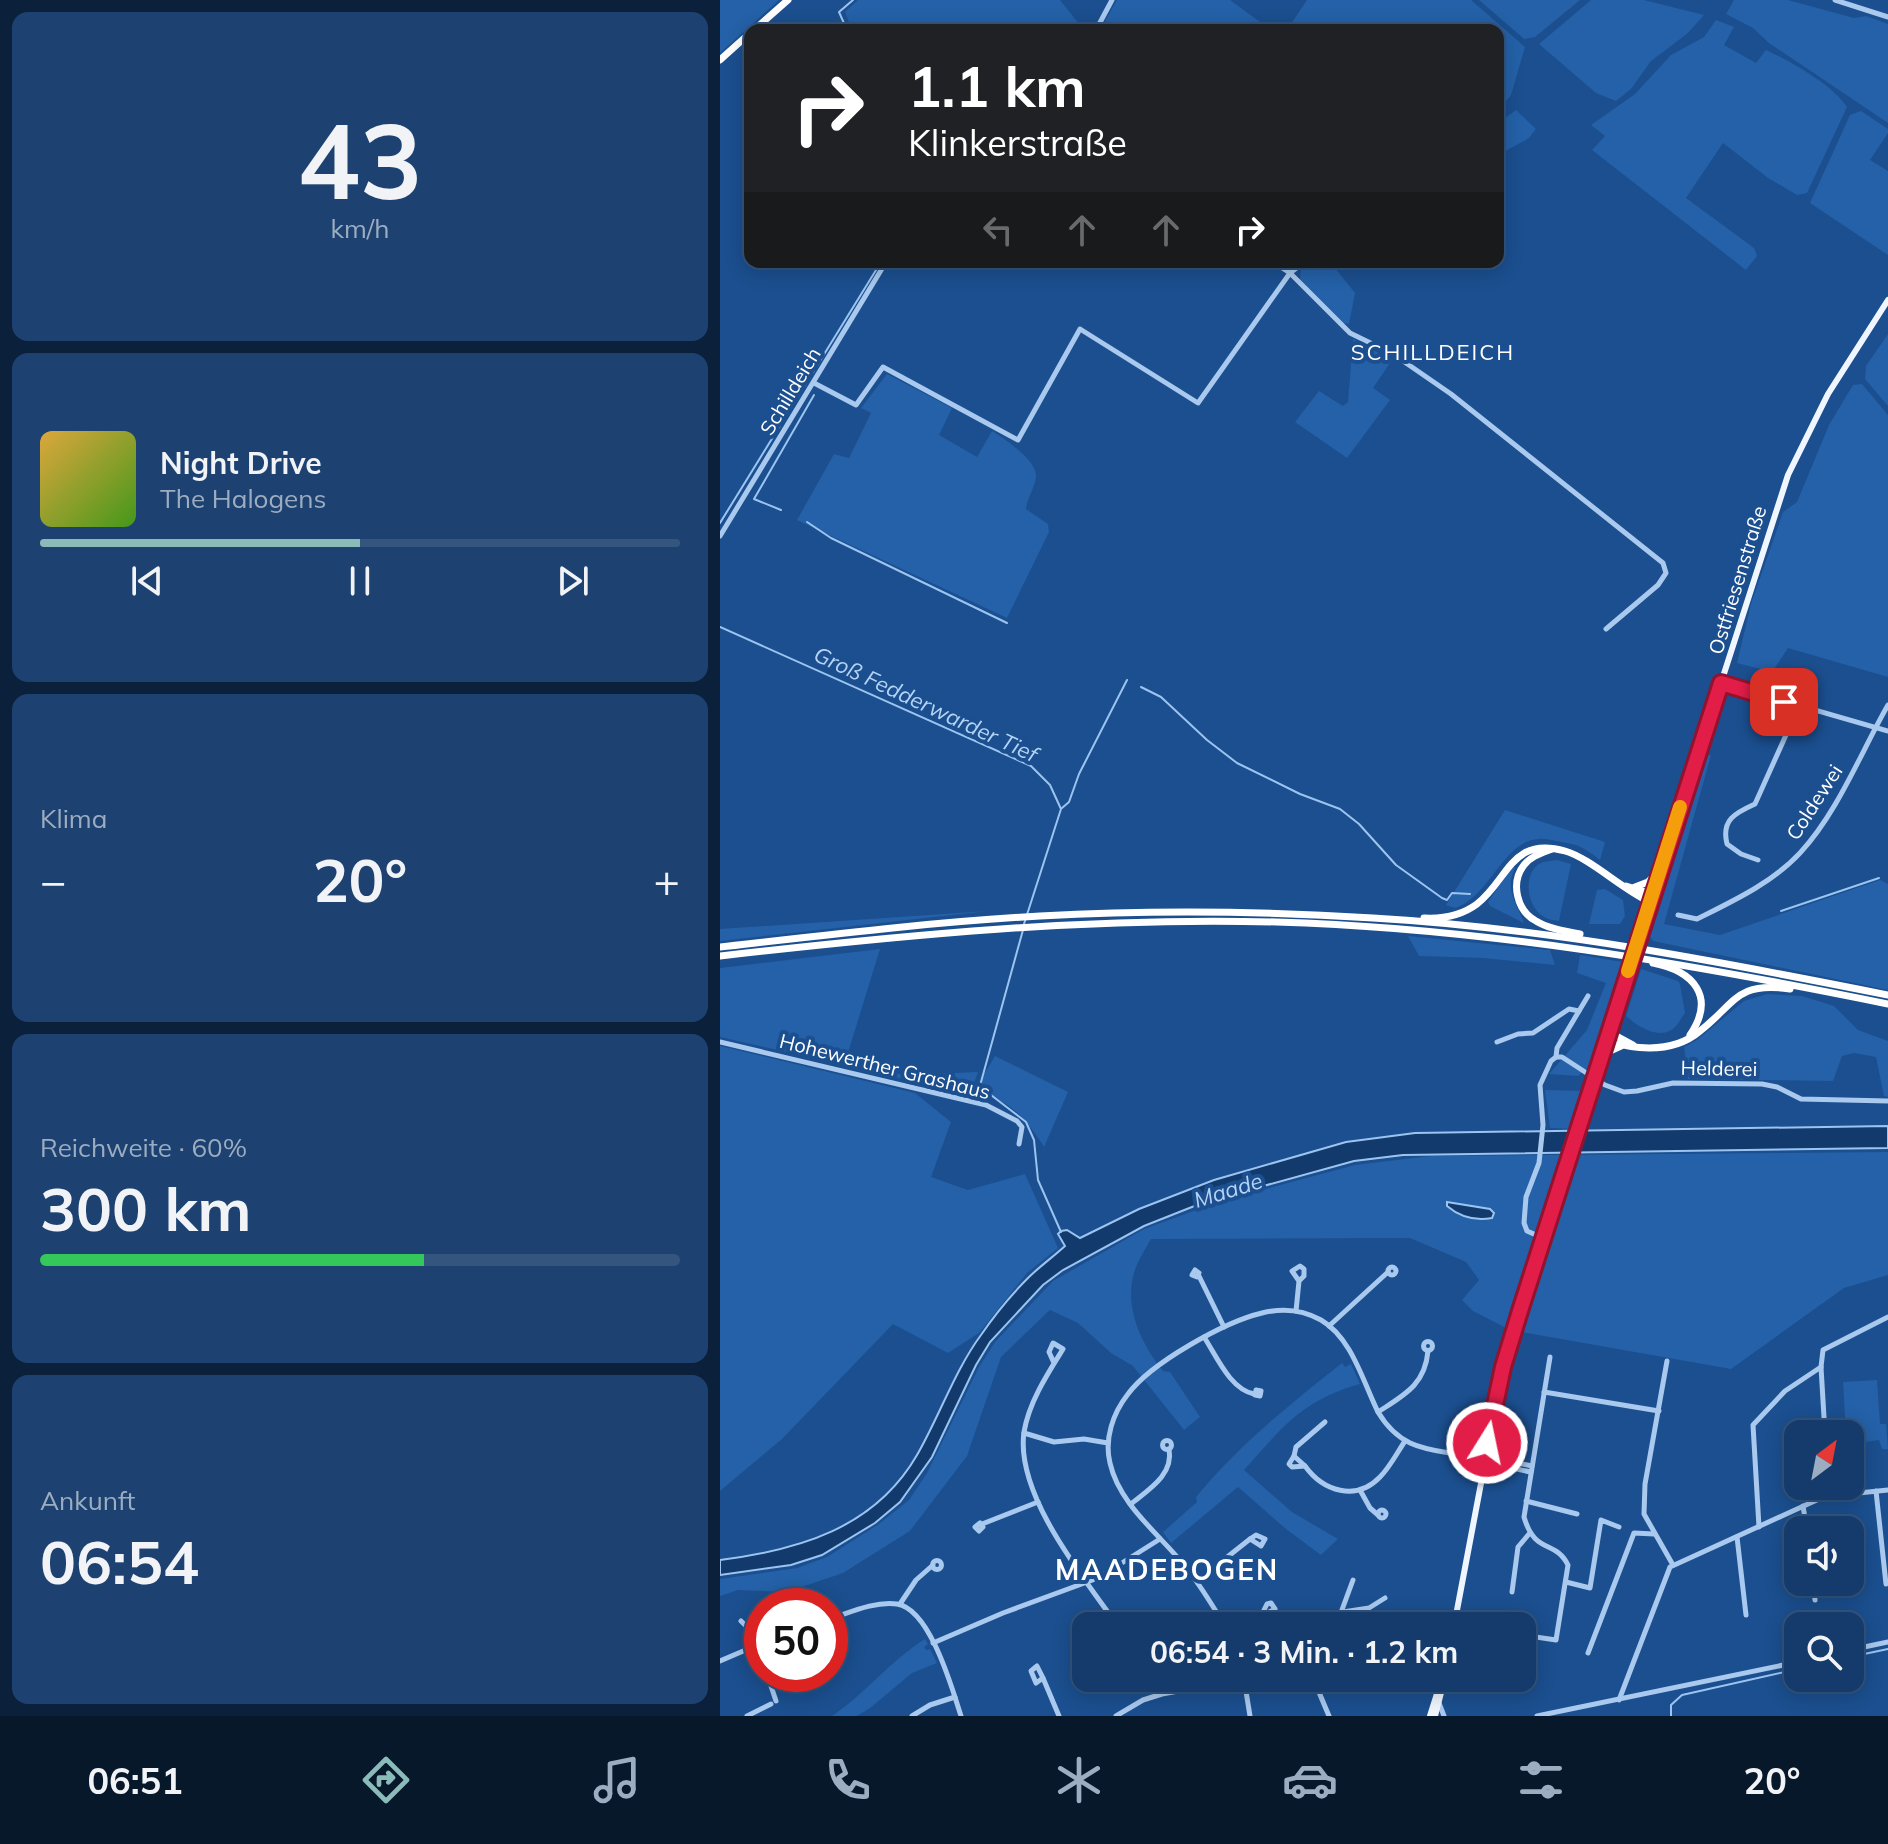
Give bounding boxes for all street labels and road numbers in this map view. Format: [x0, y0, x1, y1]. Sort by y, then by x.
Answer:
street label: Schilldeich [754, 343, 826, 439]
street label: Ostfriesenstraße [1703, 503, 1771, 657]
street label: Coldewei [1780, 760, 1848, 844]
street label: Hohewerther Grashaus [777, 1028, 993, 1104]
street label: Helderei [1680, 1055, 1758, 1081]

